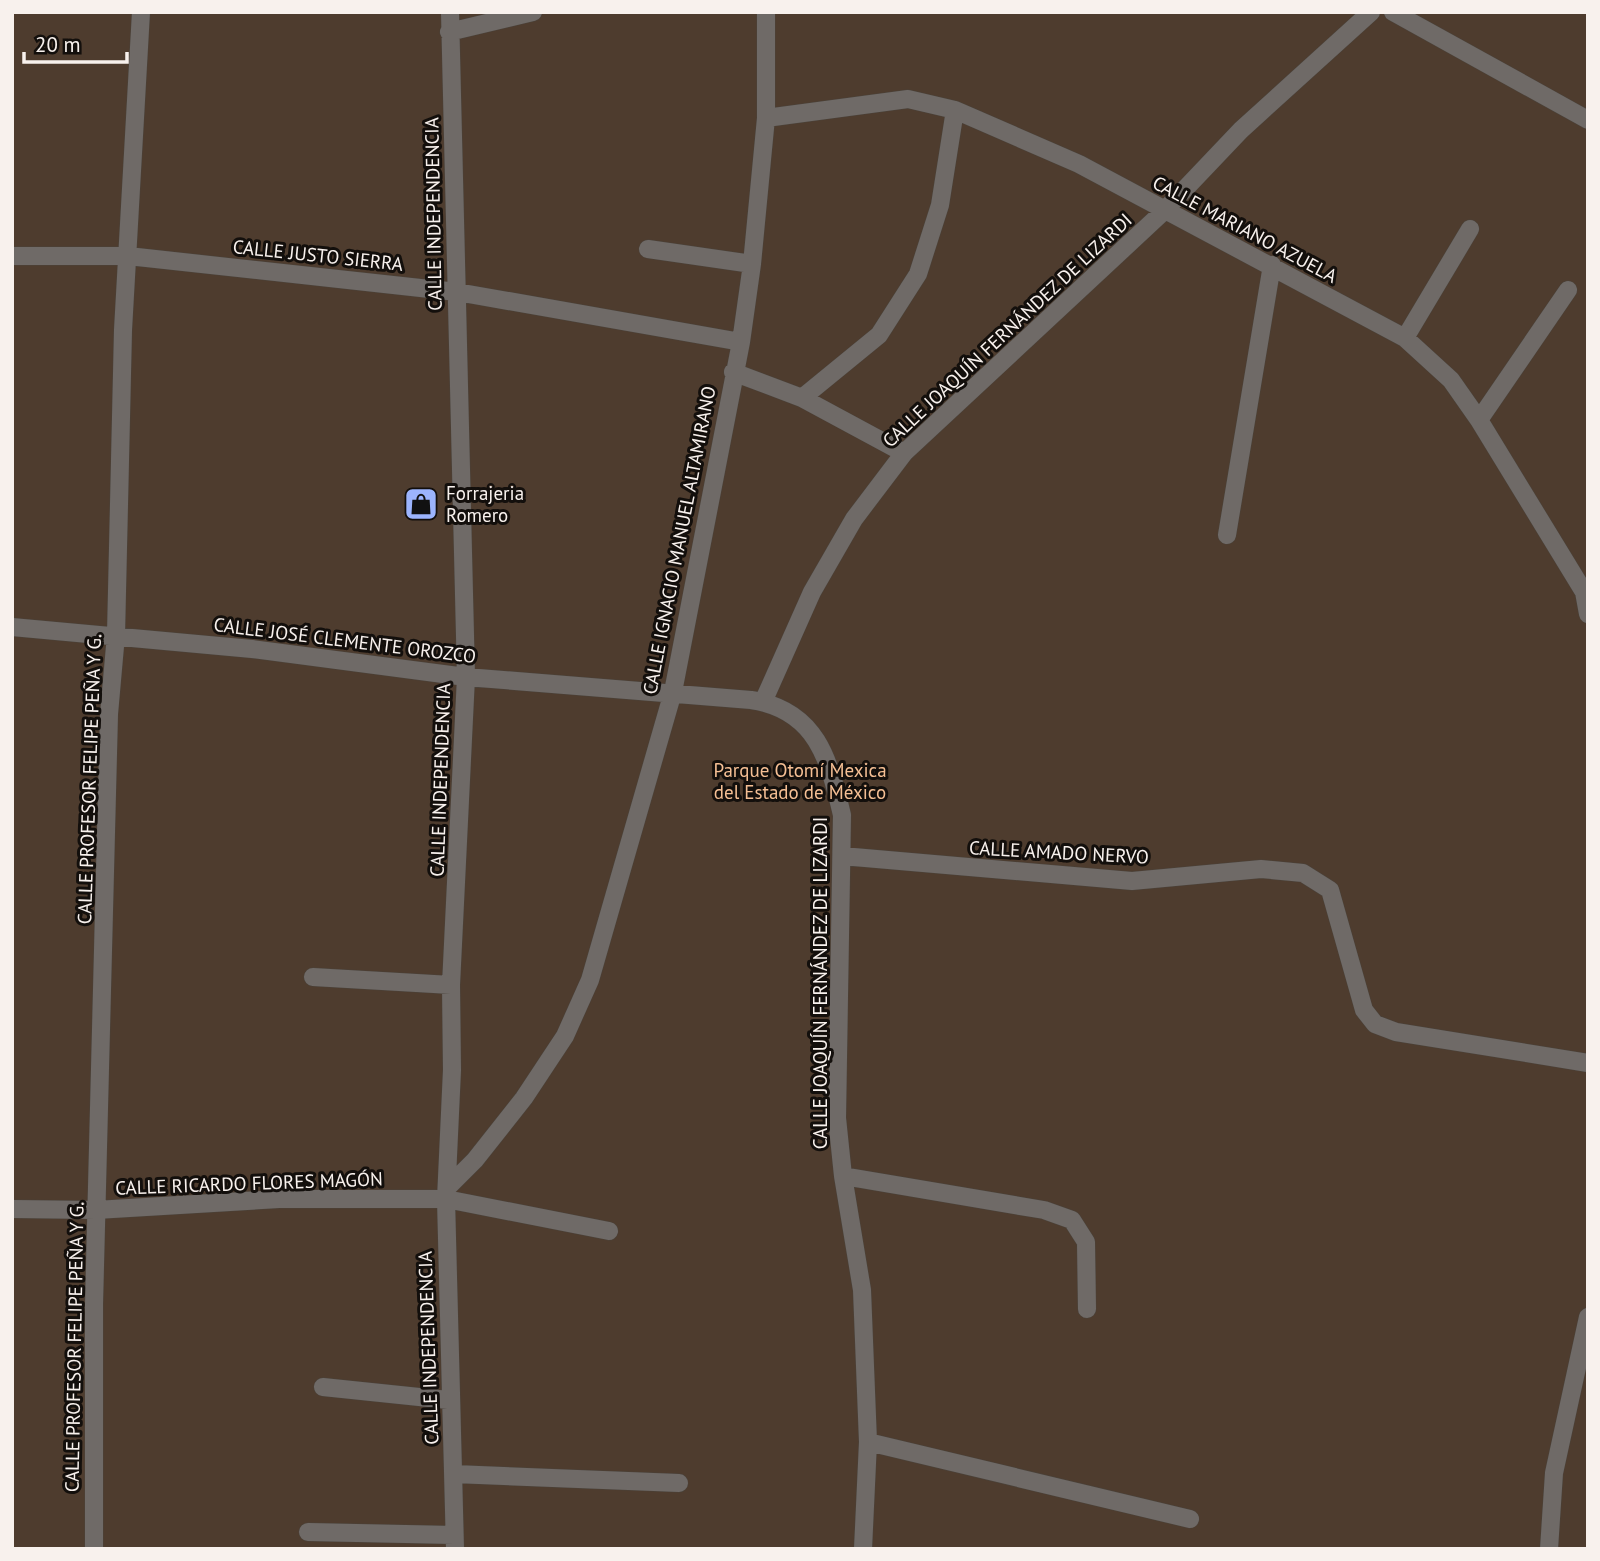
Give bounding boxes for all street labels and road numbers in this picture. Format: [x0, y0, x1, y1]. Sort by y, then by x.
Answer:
street label: CALLE INDEPENDENCIA [419, 117, 447, 311]
street label: CALLE MARIANO AZUELA [1149, 170, 1341, 288]
street label: CALLE JOAQUÍN FERNÁNDEZ DE LIZARDI [877, 208, 1137, 452]
street label: CALLE JUSTO SIERRA [232, 234, 404, 276]
street label: CALLE IGNACIO MANUEL ALTAMIRANO [637, 384, 721, 696]
street label: CALLE JOSÉ CLEMENTE OROZCO [212, 612, 478, 668]
street label: CALLE PROFESOR FELIPE PEÑA Y G. [72, 633, 106, 925]
street label: CALLE INDEPENDENCIA [425, 683, 455, 877]
street label: CALLE JOAQUÍN FERNÁNDEZ DE LIZARDI [808, 817, 832, 1149]
street label: CALLE AMADO NERVO [968, 835, 1150, 869]
street label: CALLE RICARDO FLORES MAGÓN [115, 1166, 383, 1200]
street label: CALLE PROFESOR FELIPE PEÑA Y G. [59, 1202, 89, 1492]
street label: CALLE INDEPENDENCIA [413, 1251, 443, 1445]

